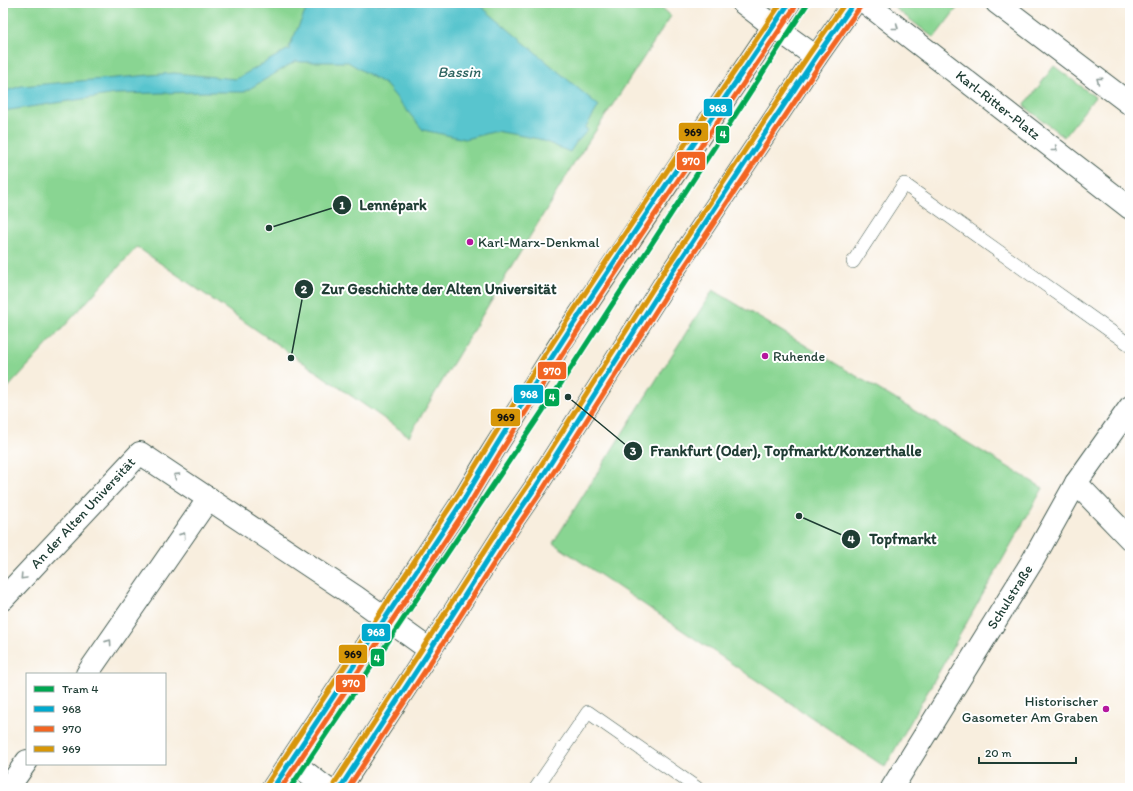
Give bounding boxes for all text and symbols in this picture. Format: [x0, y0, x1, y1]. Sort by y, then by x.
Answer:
one-way arrow [892, 22, 899, 29]
water label: Bassin [437, 63, 481, 81]
street label: Karl-Ritter-Platz [952, 67, 1044, 144]
one-way arrow [1097, 77, 1104, 84]
line badge: 968 [703, 98, 733, 117]
text: 968 [709, 102, 727, 115]
line badge: 969 [678, 122, 709, 142]
line badge: 4 [715, 125, 730, 144]
text: 969 [684, 126, 702, 139]
text: 4 [720, 128, 727, 141]
one-way arrow [1050, 145, 1057, 152]
line badge: 970 [676, 151, 706, 171]
text: 970 [682, 155, 700, 168]
callout: Lennépark [332, 192, 435, 219]
text: Lennépark [359, 196, 427, 215]
text: 1 [339, 198, 345, 212]
place label: Karl-Marx-Denkmal [478, 234, 599, 251]
marker: Karl-Marx-Denkmal [465, 237, 475, 247]
callout: Zur Geschichte der Alten Universität [294, 276, 565, 303]
text: Zur Geschichte der Alten Universität [321, 280, 557, 298]
text: 2 [301, 282, 308, 296]
place label: Ruhende [773, 348, 825, 365]
marker: Ruhende [760, 351, 770, 361]
line badge: 970 [537, 361, 567, 380]
text: 970 [543, 365, 561, 378]
line badge: 968 [513, 384, 544, 404]
text: 968 [520, 388, 538, 401]
line badge: 4 [544, 388, 560, 407]
text: 4 [549, 391, 556, 404]
line badge: 969 [490, 408, 521, 427]
text: 969 [497, 411, 515, 424]
callout: Frankfurt (Oder), Topfmarkt/Konzerthalle [623, 438, 929, 465]
text: Frankfurt (Oder), Topfmarkt/Konzerthalle [650, 442, 922, 461]
text: 3 [630, 444, 637, 458]
street label: An der Alten Universität [27, 454, 139, 572]
one-way arrow [173, 474, 180, 481]
callout: Topfmarkt [841, 526, 944, 553]
text: Topfmarkt [868, 530, 937, 549]
one-way arrow [178, 532, 186, 539]
text: 4 [847, 532, 855, 546]
street label: Schulstraße [984, 562, 1037, 632]
one-way arrow [21, 572, 28, 580]
line badge: 968 [361, 623, 391, 642]
text: 968 [367, 626, 385, 639]
one-way arrow [104, 639, 112, 646]
line badge: 969 [338, 644, 368, 664]
text: 969 [344, 648, 362, 661]
line badge: 4 [370, 648, 385, 667]
text: 4 [374, 652, 381, 665]
legend [26, 673, 166, 765]
line badge: 970 [335, 674, 366, 693]
text: 970 [342, 677, 360, 690]
text: Tram 4 [62, 682, 98, 696]
place label: Historischer Gasometer Am Graben [962, 693, 1099, 726]
text: 968 [62, 702, 82, 716]
marker: Historischer Gasometer Am Graben [1101, 704, 1111, 714]
text: 970 [62, 722, 82, 736]
scale bar [979, 739, 1076, 765]
text: 969 [62, 742, 81, 756]
text: 20 m [985, 746, 1012, 760]

